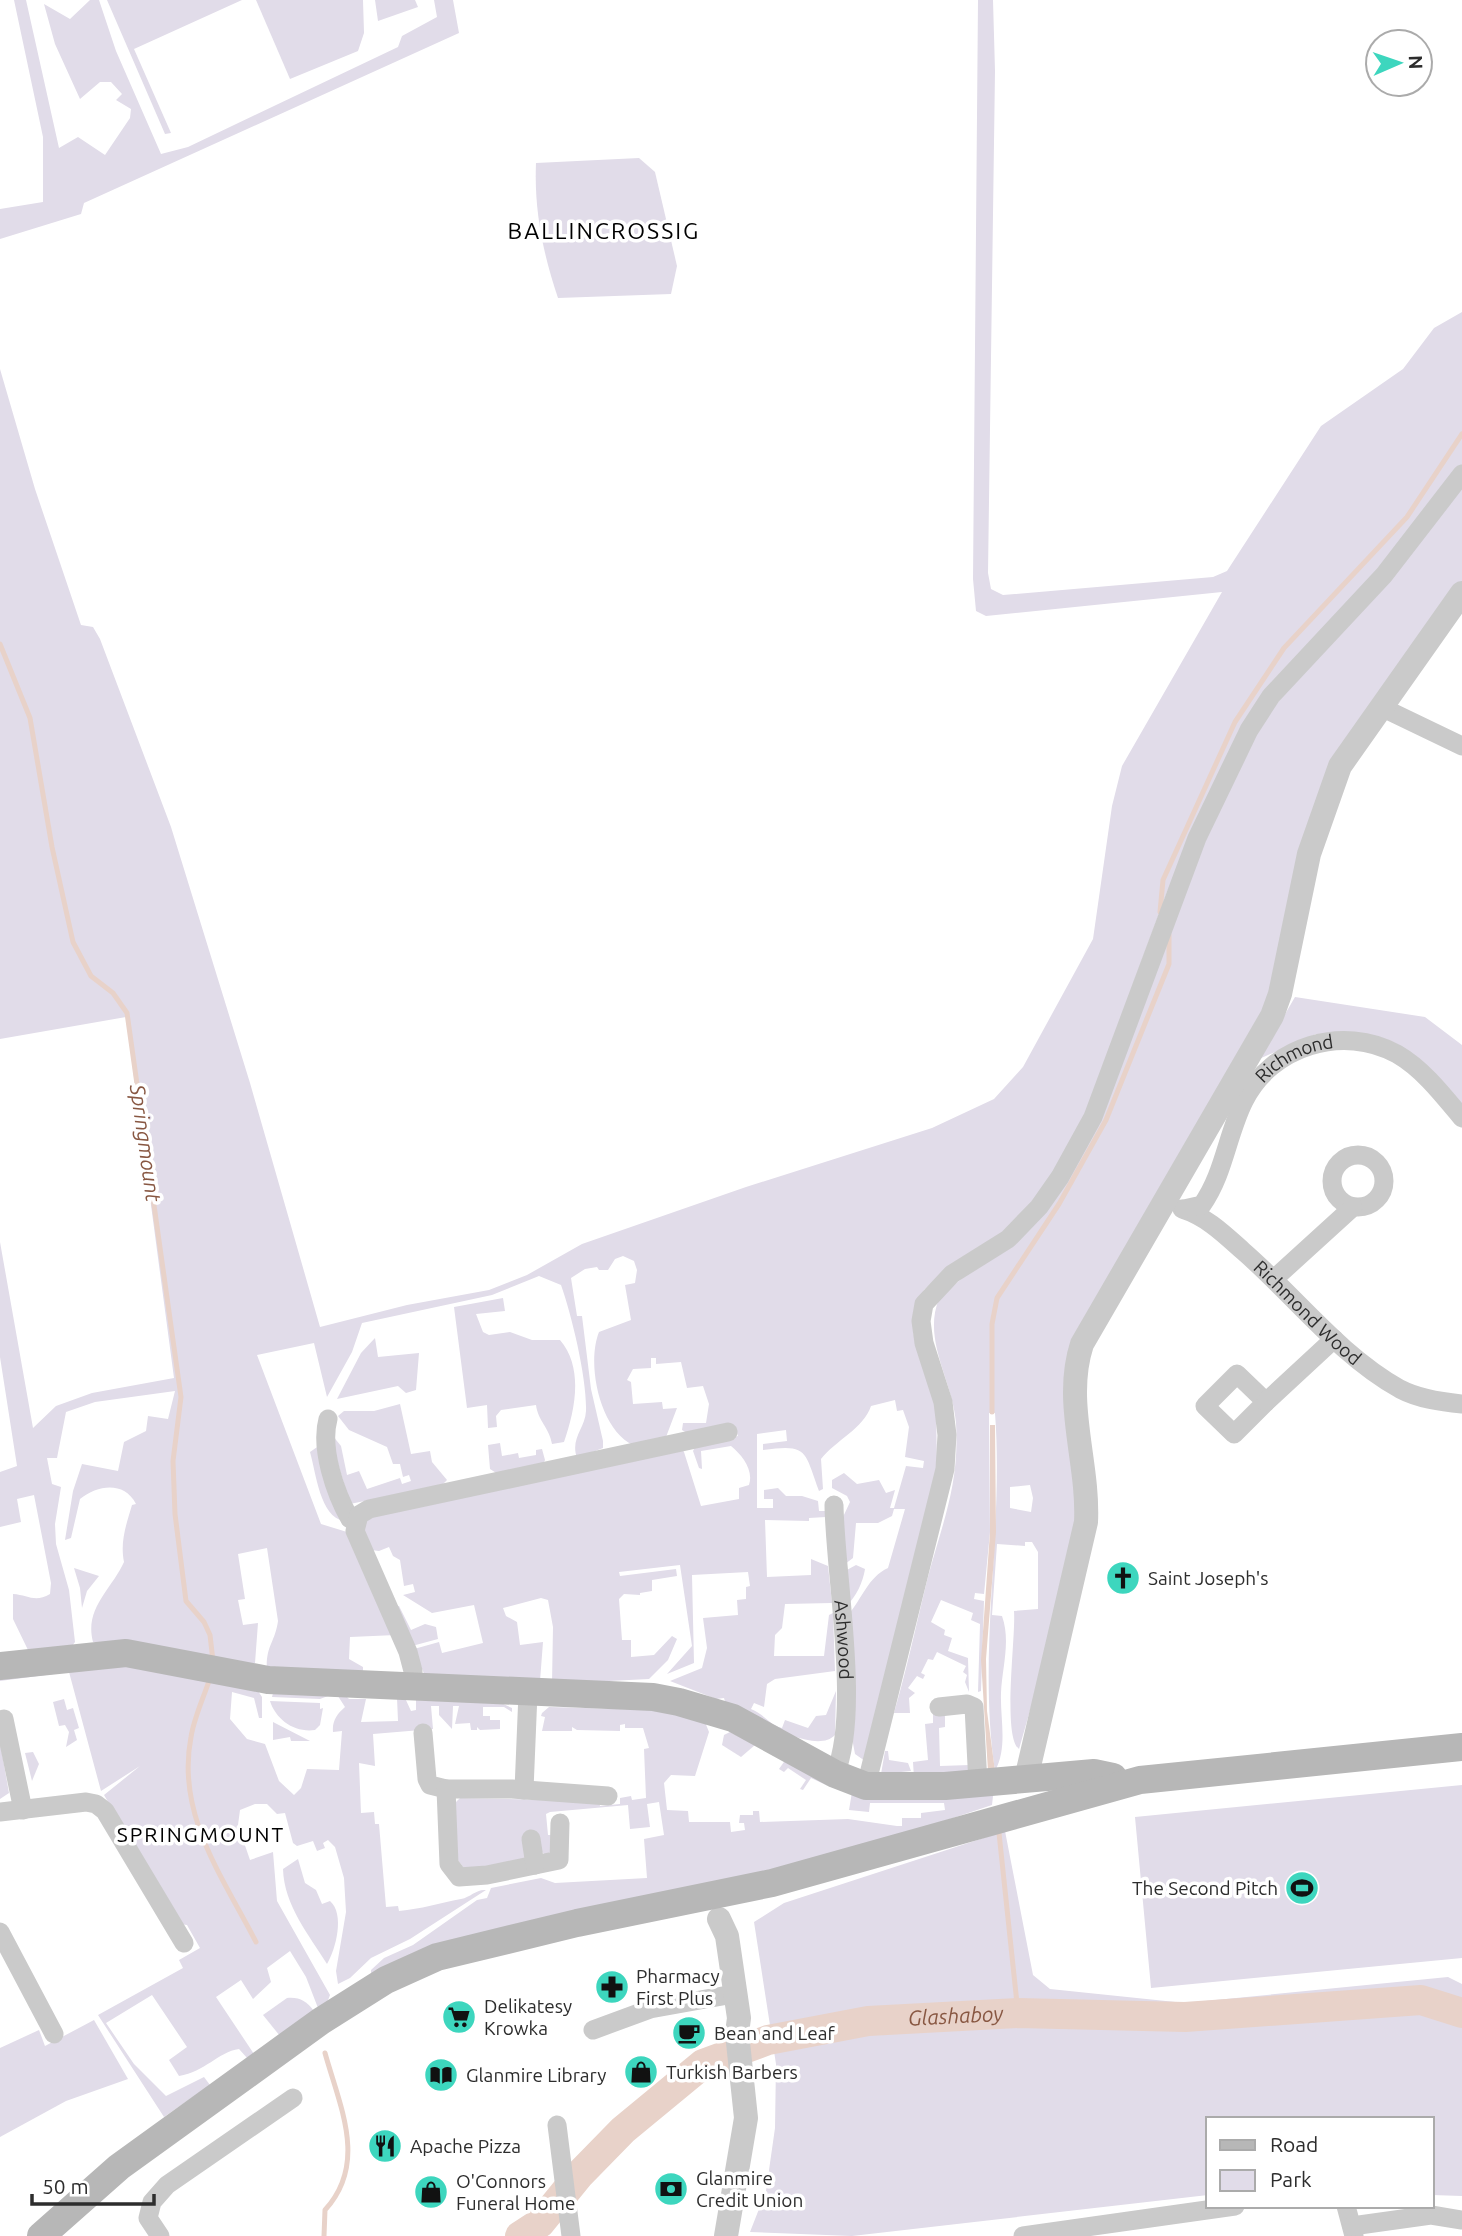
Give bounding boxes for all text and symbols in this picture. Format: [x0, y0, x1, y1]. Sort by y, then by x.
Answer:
north arrow [1364, 28, 1434, 98]
text: N [1405, 55, 1427, 70]
district label: BALLINCROSSIG [508, 218, 700, 243]
street label: Richmond [1250, 1030, 1335, 1087]
water label: Springmount [126, 1082, 166, 1204]
street label: Richmond Wood [1250, 1256, 1366, 1369]
church icon: Saint Joseph's [1104, 1559, 1142, 1597]
place label: Saint Joseph's [1148, 1567, 1269, 1589]
street label: Ashwood [830, 1599, 857, 1680]
district label: SPRINGMOUNT [117, 1822, 285, 1846]
sports icon: The Second Pitch [1283, 1869, 1321, 1907]
place label: The Second Pitch [1132, 1877, 1278, 1899]
place label: Pharmacy First Plus [636, 1965, 720, 2009]
pharmacy icon: Pharmacy First Plus [593, 1968, 631, 2006]
place label: Delikatesy Krowka [484, 1995, 572, 2039]
supermarket icon: Delikatesy Krowka [440, 1998, 478, 2036]
water label: Glashaboy [907, 2001, 1005, 2030]
cafe icon: Bean and Leaf [670, 2014, 708, 2052]
place label: Bean and Leaf [714, 2022, 836, 2044]
shop icon: Turkish Barbers [622, 2053, 660, 2091]
library icon: Glanmire Library [422, 2056, 460, 2094]
place label: Turkish Barbers [666, 2061, 798, 2083]
place label: Glanmire Library [466, 2064, 606, 2086]
legend [1206, 2117, 1434, 2208]
restaurant icon: Apache Pizza [366, 2127, 404, 2165]
text: Road [1270, 2132, 1318, 2156]
place label: Apache Pizza [410, 2135, 521, 2157]
scale bar [32, 2162, 154, 2206]
place label: Glanmire Credit Union [696, 2167, 803, 2211]
text: Park [1270, 2167, 1312, 2191]
place label: O'Connors Funeral Home [456, 2170, 575, 2214]
bank icon: Glanmire Credit Union [652, 2170, 690, 2208]
shop icon: O'Connors Funeral Home [412, 2173, 450, 2211]
text: 50 m [42, 2174, 89, 2198]

